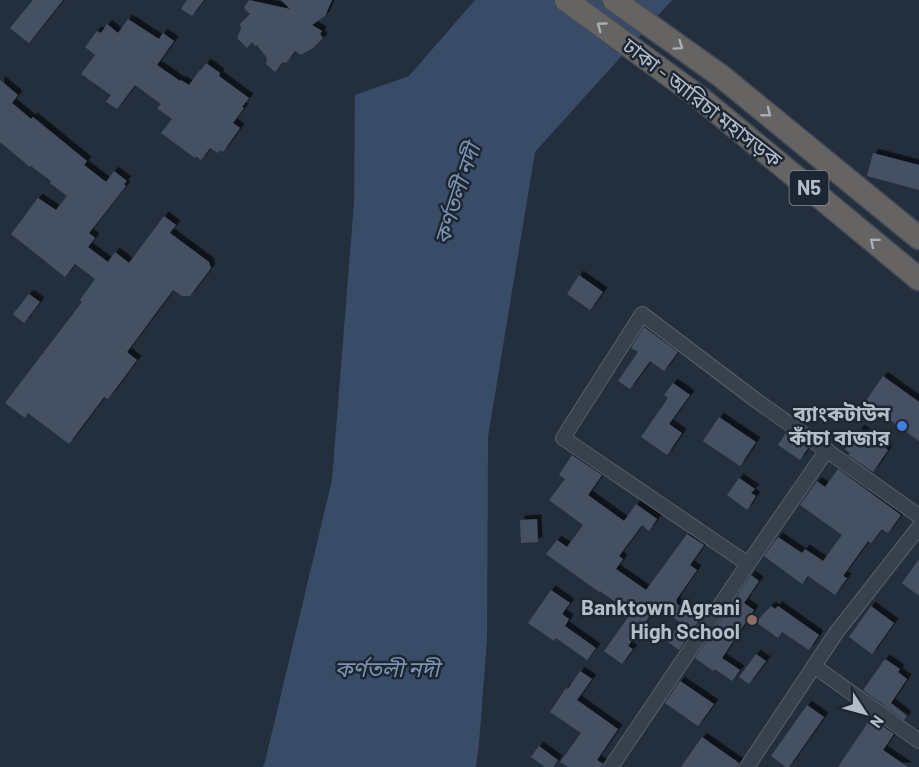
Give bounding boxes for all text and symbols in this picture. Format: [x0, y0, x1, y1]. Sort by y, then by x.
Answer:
one-way arrow [596, 22, 607, 33]
street label: ঢাকা - আরিচা মহাসড়ক [618, 31, 788, 172]
one-way arrow [672, 39, 683, 50]
one-way arrow [760, 106, 771, 117]
water label: কর্ণতলী নদী [428, 136, 486, 247]
road number: N5 [790, 171, 828, 205]
one-way arrow [870, 238, 881, 249]
place label: ব্যাংকটাউন কাঁচা বাজার [788, 400, 891, 449]
marker: ব্যাংকটাউন কাঁচা বাজার [895, 419, 909, 433]
place label: Banktown Agrani High School [581, 594, 740, 643]
marker: Banktown Agrani High School [745, 613, 759, 627]
water label: কর্ণতলী নদী [335, 655, 443, 681]
north arrow [835, 683, 895, 743]
text: N [867, 712, 888, 732]

